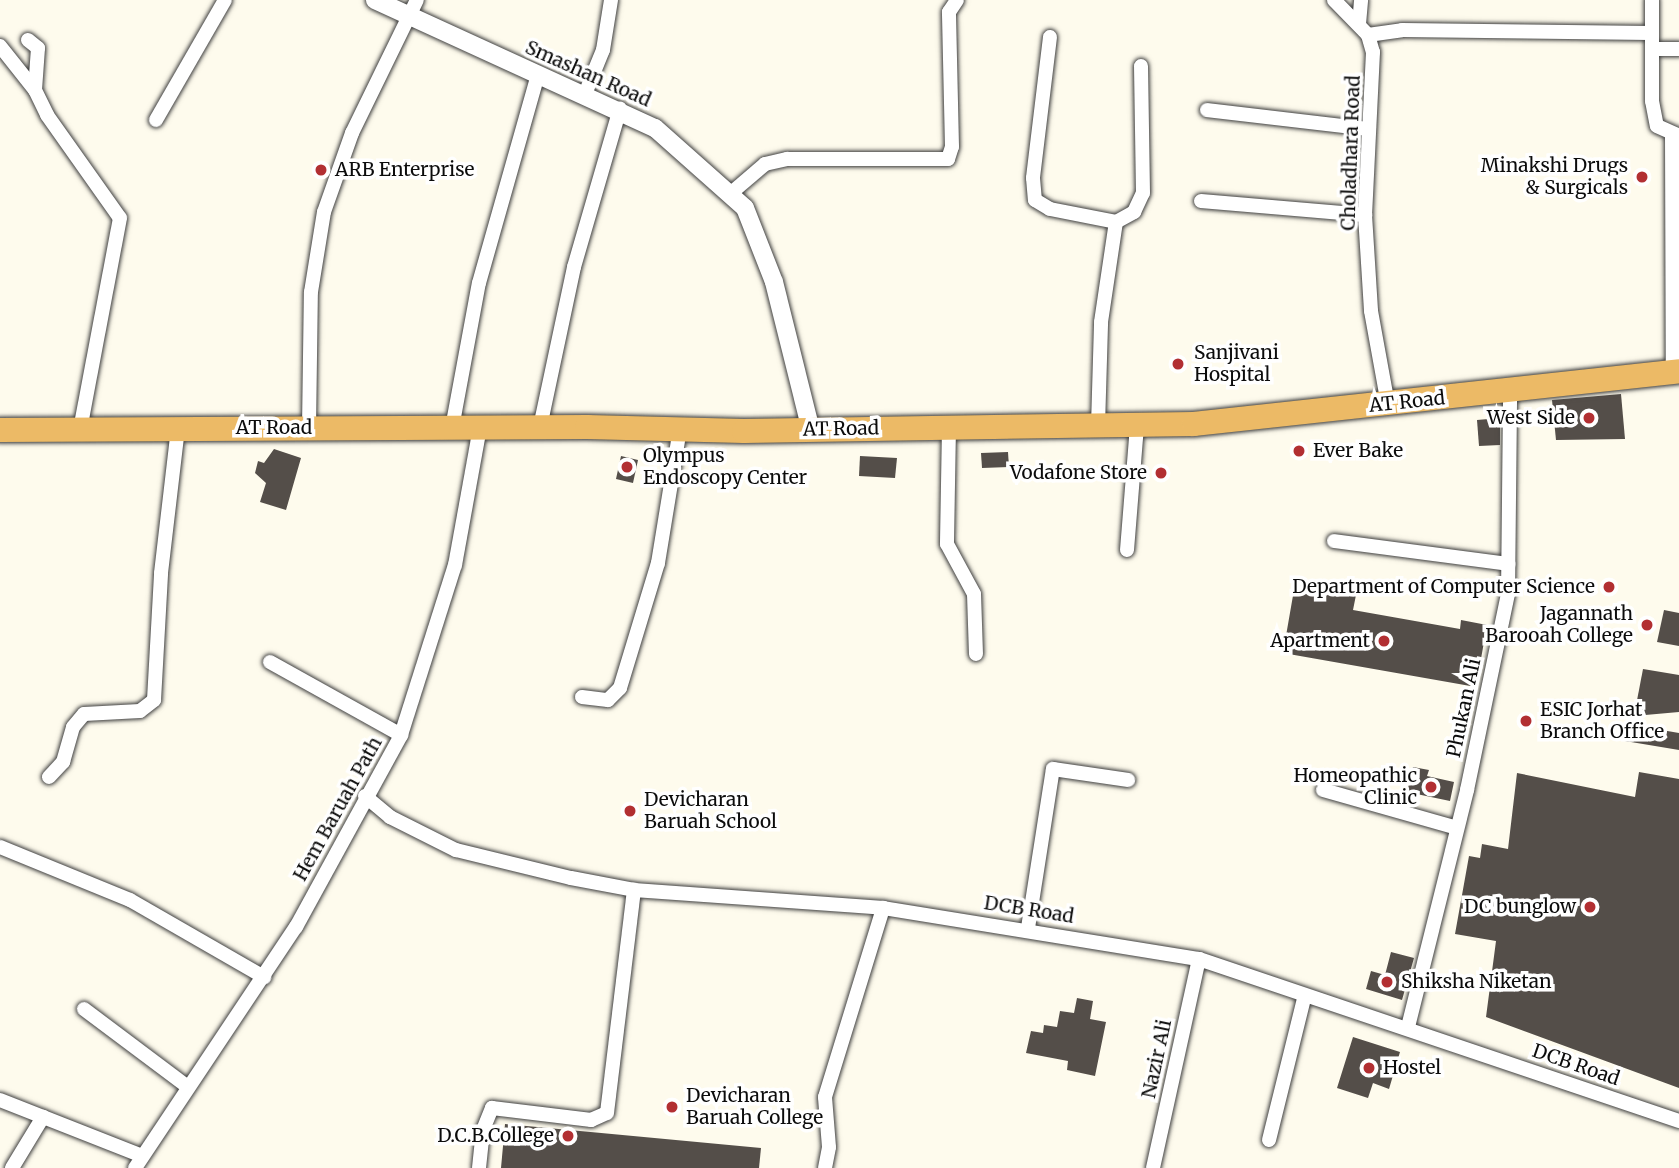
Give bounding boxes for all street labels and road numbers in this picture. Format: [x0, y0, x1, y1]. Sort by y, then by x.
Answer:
street label: Smashan Road [522, 36, 654, 112]
street label: Choladhara Road [1337, 75, 1365, 231]
street label: AT Road [1368, 387, 1446, 417]
street label: AT Road [236, 417, 312, 439]
street label: AT Road [803, 417, 879, 441]
street label: Phukan Ali [1442, 656, 1486, 760]
street label: Hem Baruah Path [289, 733, 387, 885]
street label: DCB Road [982, 892, 1076, 928]
street label: Nazir Ali [1138, 1018, 1176, 1100]
street label: DCB Road [1529, 1039, 1623, 1091]

